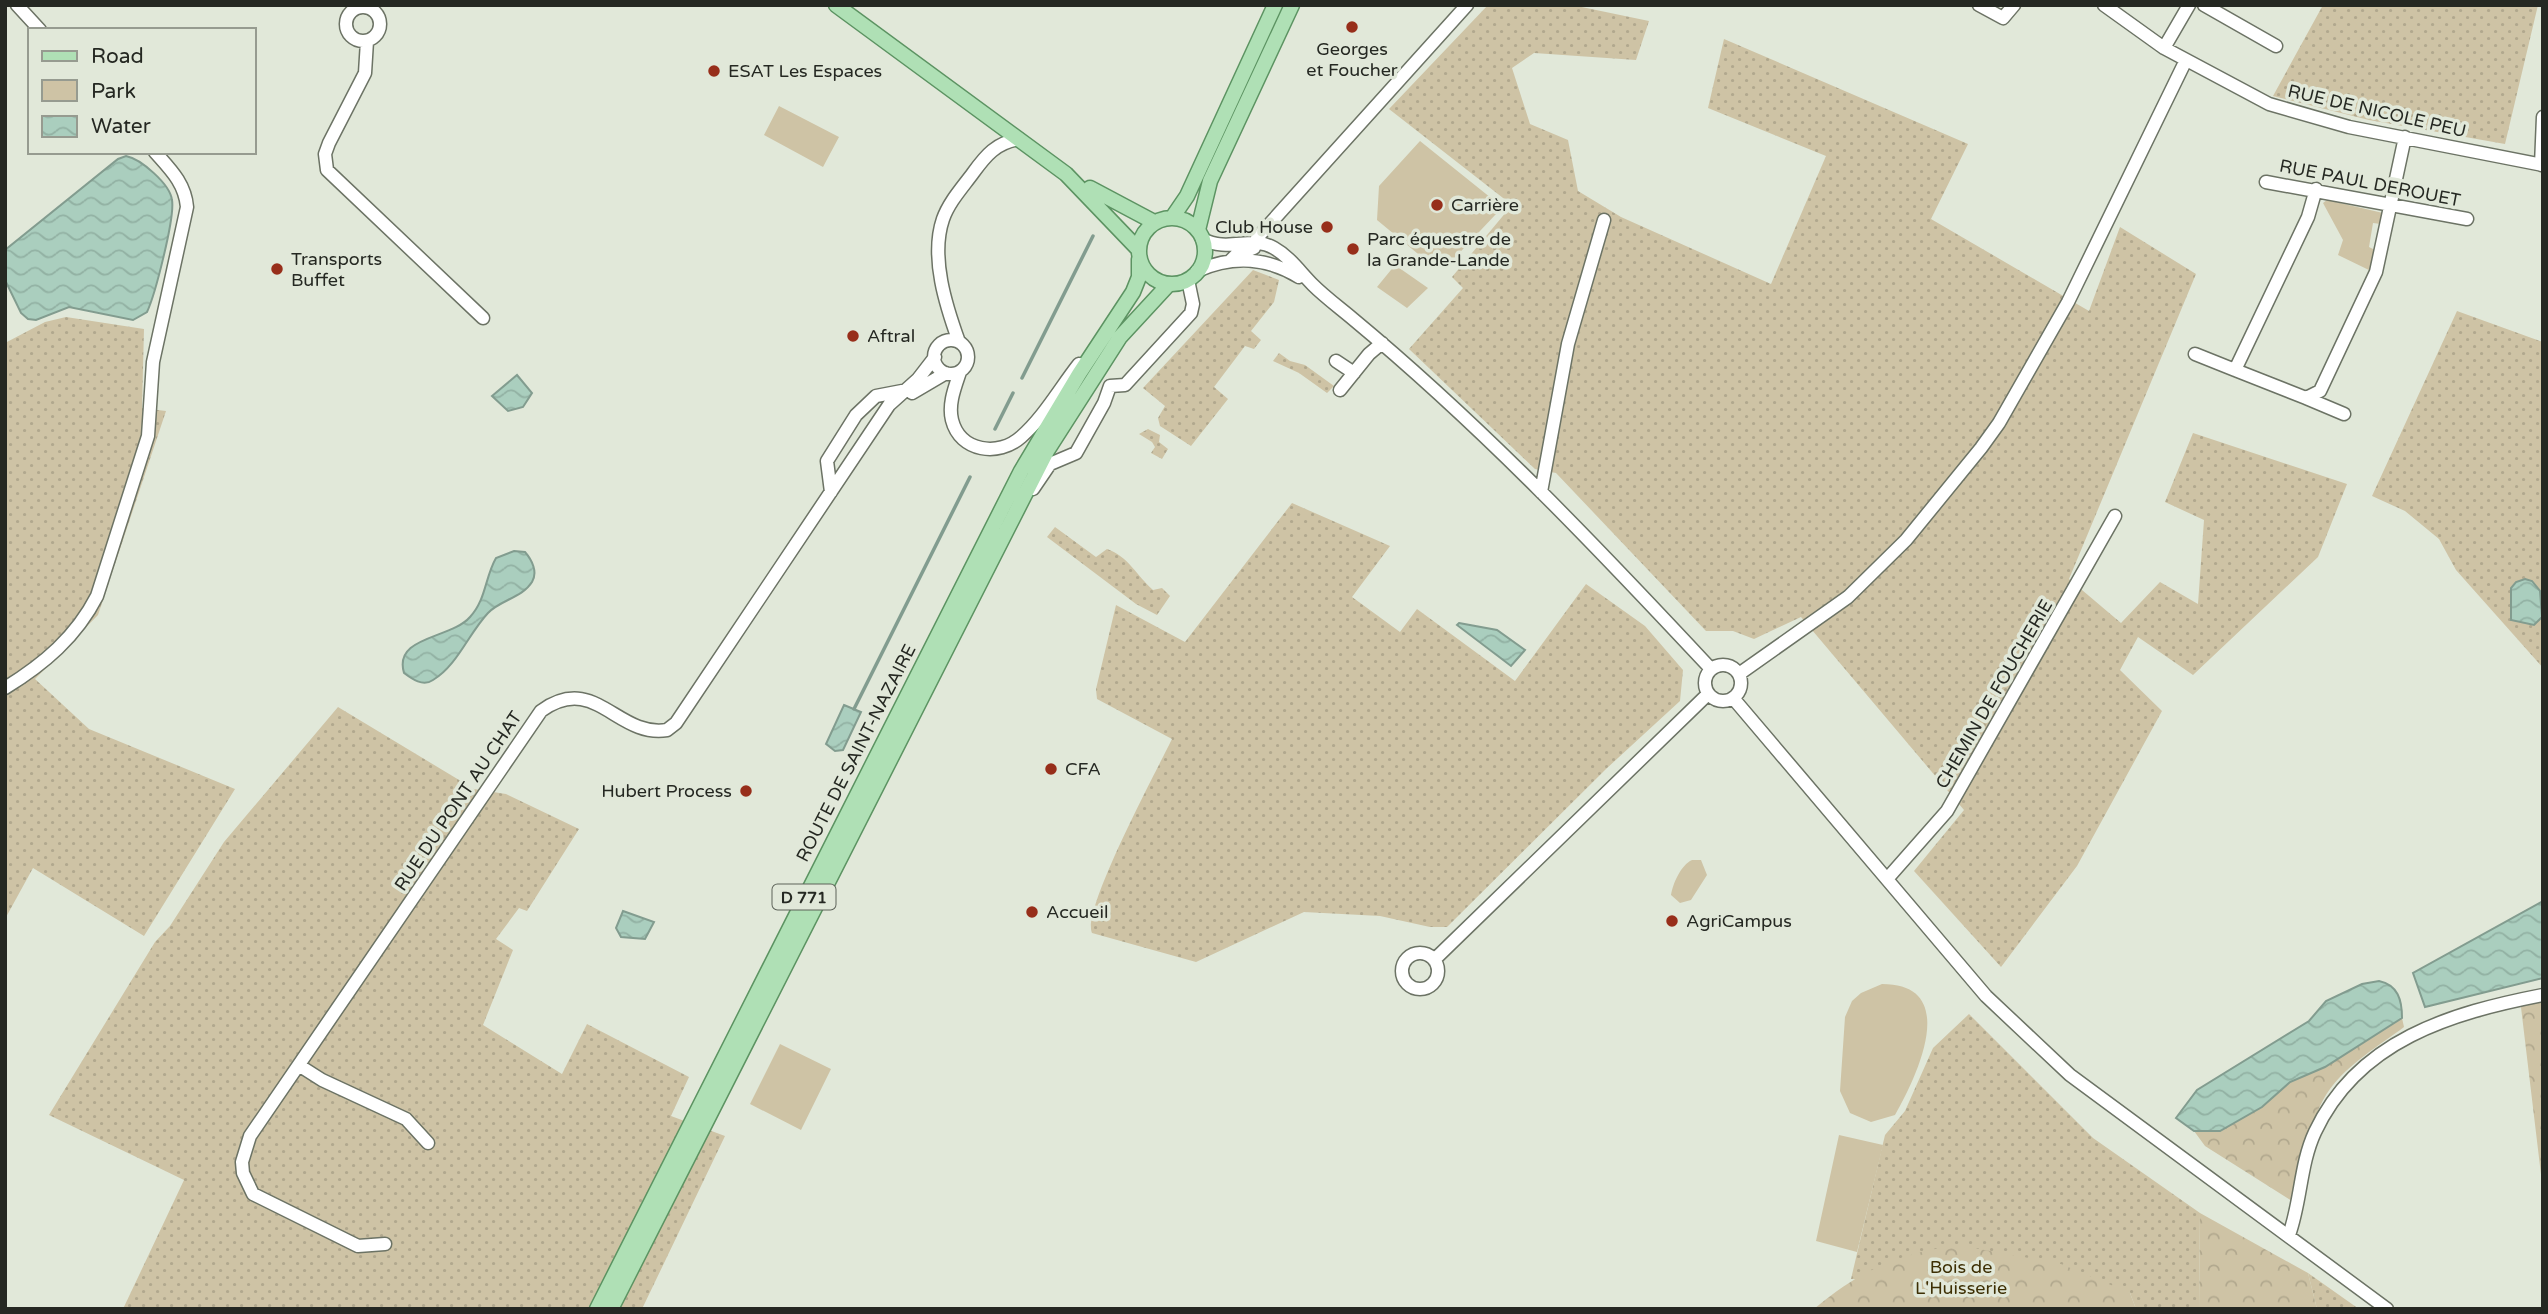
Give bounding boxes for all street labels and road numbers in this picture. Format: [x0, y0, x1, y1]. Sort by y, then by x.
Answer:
street label: RUE DE NICOLE PEU [2286, 80, 2468, 142]
street label: RUE PAUL DEROUET [2277, 155, 2463, 211]
street label: CHEMIN DE FOUCHERIE [1931, 595, 2057, 793]
street label: ROUTE DE SAINT-NAZAIRE [791, 640, 921, 866]
street label: RUE DU PONT AU CHAT [390, 707, 526, 895]
road number: D 771 [772, 884, 836, 909]

